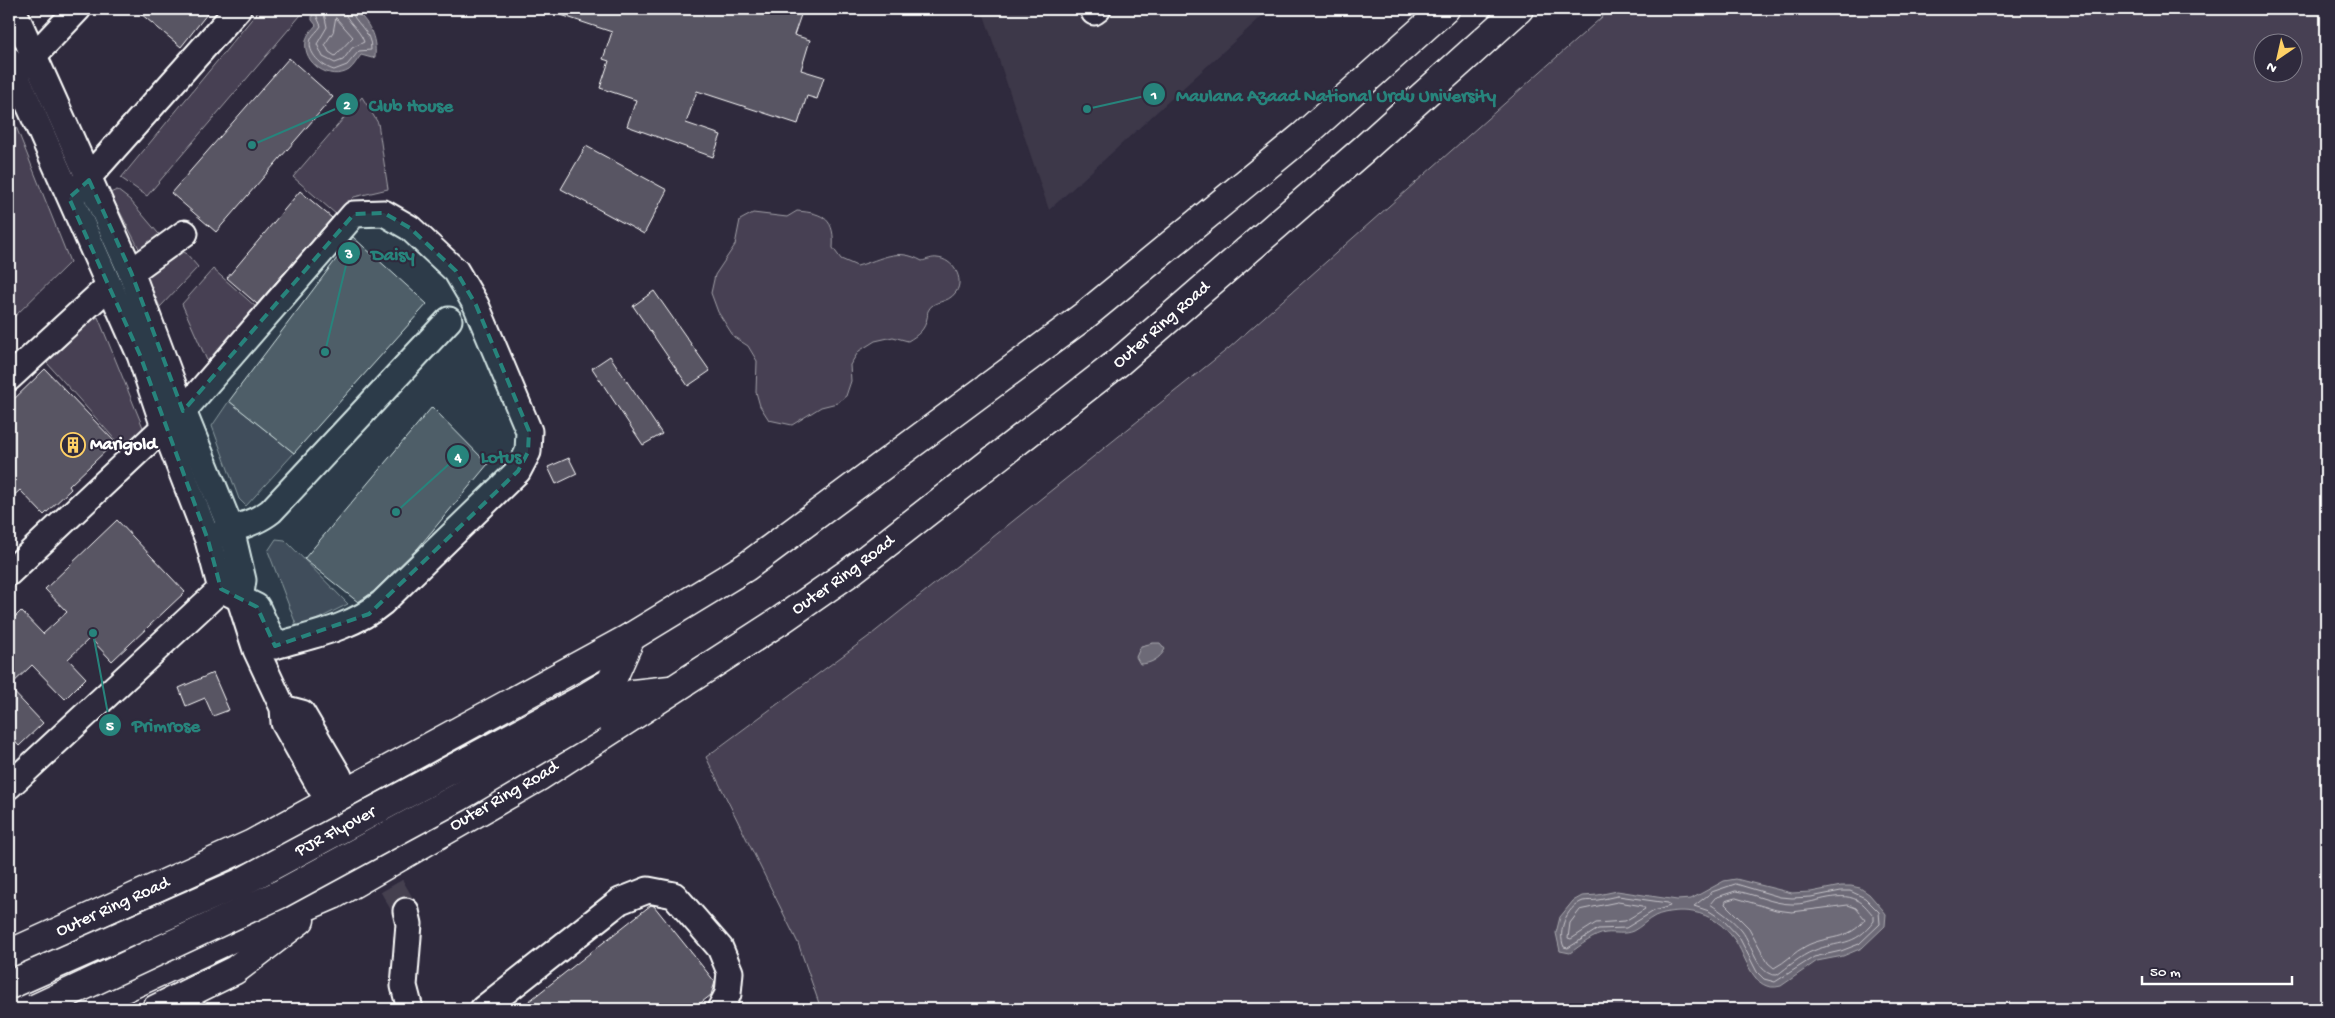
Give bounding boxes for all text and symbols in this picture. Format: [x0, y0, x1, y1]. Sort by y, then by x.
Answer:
north arrow [2252, 32, 2302, 82]
text: N [2264, 57, 2281, 76]
callout: Maulana Azaad National Urdu University [1141, 77, 1507, 111]
text: Maulana Azaad National Urdu University [1176, 86, 1497, 109]
callout: Club House [334, 87, 463, 121]
text: 1 [1150, 87, 1157, 105]
text: Club House [368, 96, 454, 119]
text: 2 [343, 97, 351, 115]
callout: Daisy [336, 236, 425, 270]
text: Daisy [369, 245, 415, 268]
text: 3 [344, 246, 353, 264]
street label: Outer Ring Road [1109, 276, 1216, 373]
building icon: Marigold [60, 432, 86, 458]
place label: Marigold [90, 435, 159, 456]
callout: Lotus [446, 439, 531, 473]
text: Lotus [481, 447, 522, 470]
text: 4 [453, 449, 462, 467]
street label: Outer Ring Road [788, 530, 900, 620]
callout: Primrose [97, 708, 210, 742]
text: Primrose [131, 716, 201, 739]
text: 5 [106, 718, 114, 736]
street label: Outer Ring Road [446, 756, 564, 836]
street label: PJR Flyover [291, 801, 381, 862]
street label: Outer Ring Road [53, 872, 174, 942]
scale bar [2142, 953, 2292, 985]
text: 50 m [2150, 964, 2181, 982]

